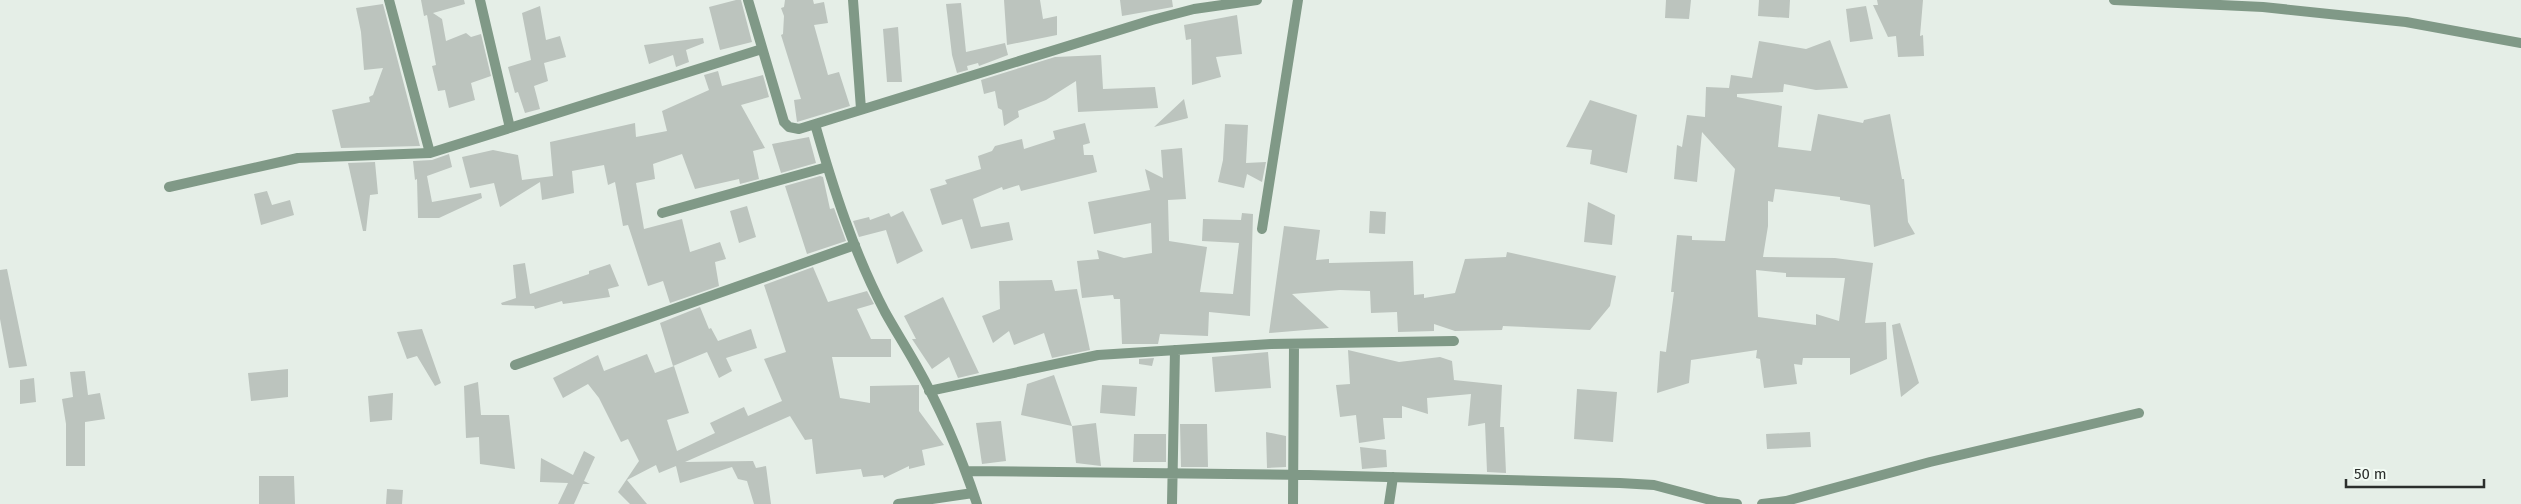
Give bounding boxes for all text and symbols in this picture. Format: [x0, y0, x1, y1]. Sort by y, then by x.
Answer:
scale bar [2346, 456, 2484, 488]
text: 50 m [2354, 465, 2387, 483]

